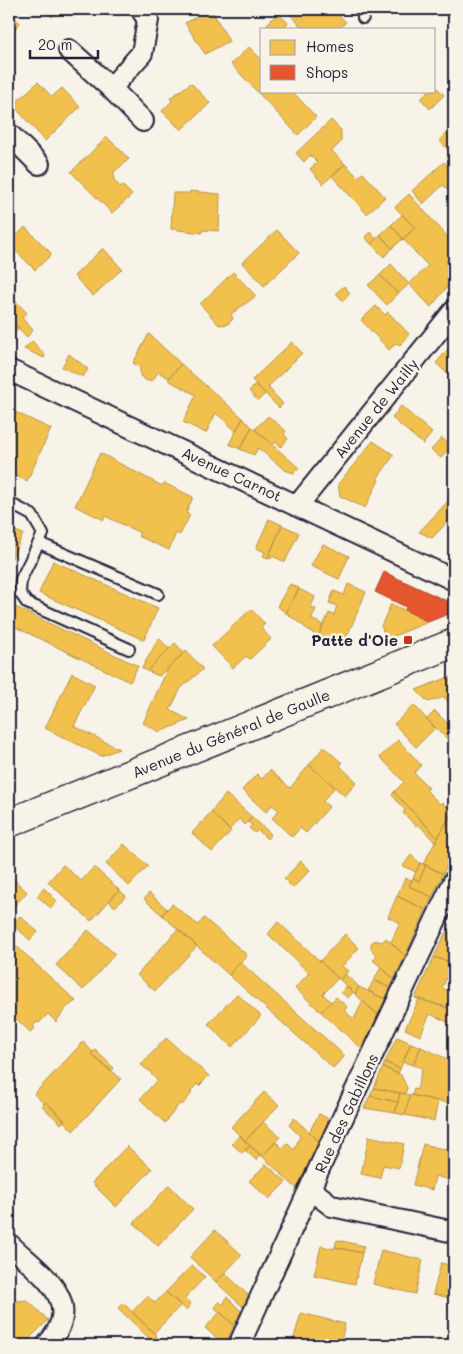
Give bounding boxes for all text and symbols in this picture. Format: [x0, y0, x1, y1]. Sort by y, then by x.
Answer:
scale bar [30, 28, 98, 60]
legend [260, 28, 436, 92]
text: 20 m [38, 34, 72, 54]
text: Homes [306, 36, 354, 56]
text: Shops [306, 62, 348, 82]
street label: Avenue de Wailly [330, 354, 423, 462]
street label: Avenue Carnot [179, 442, 285, 506]
place label: Patte d'Oie [311, 630, 398, 650]
marker: Patte d'Oie [402, 634, 414, 646]
street label: Avenue du Général de Gaulle [129, 684, 333, 782]
street label: Rue des Gabillons [310, 1050, 382, 1176]

